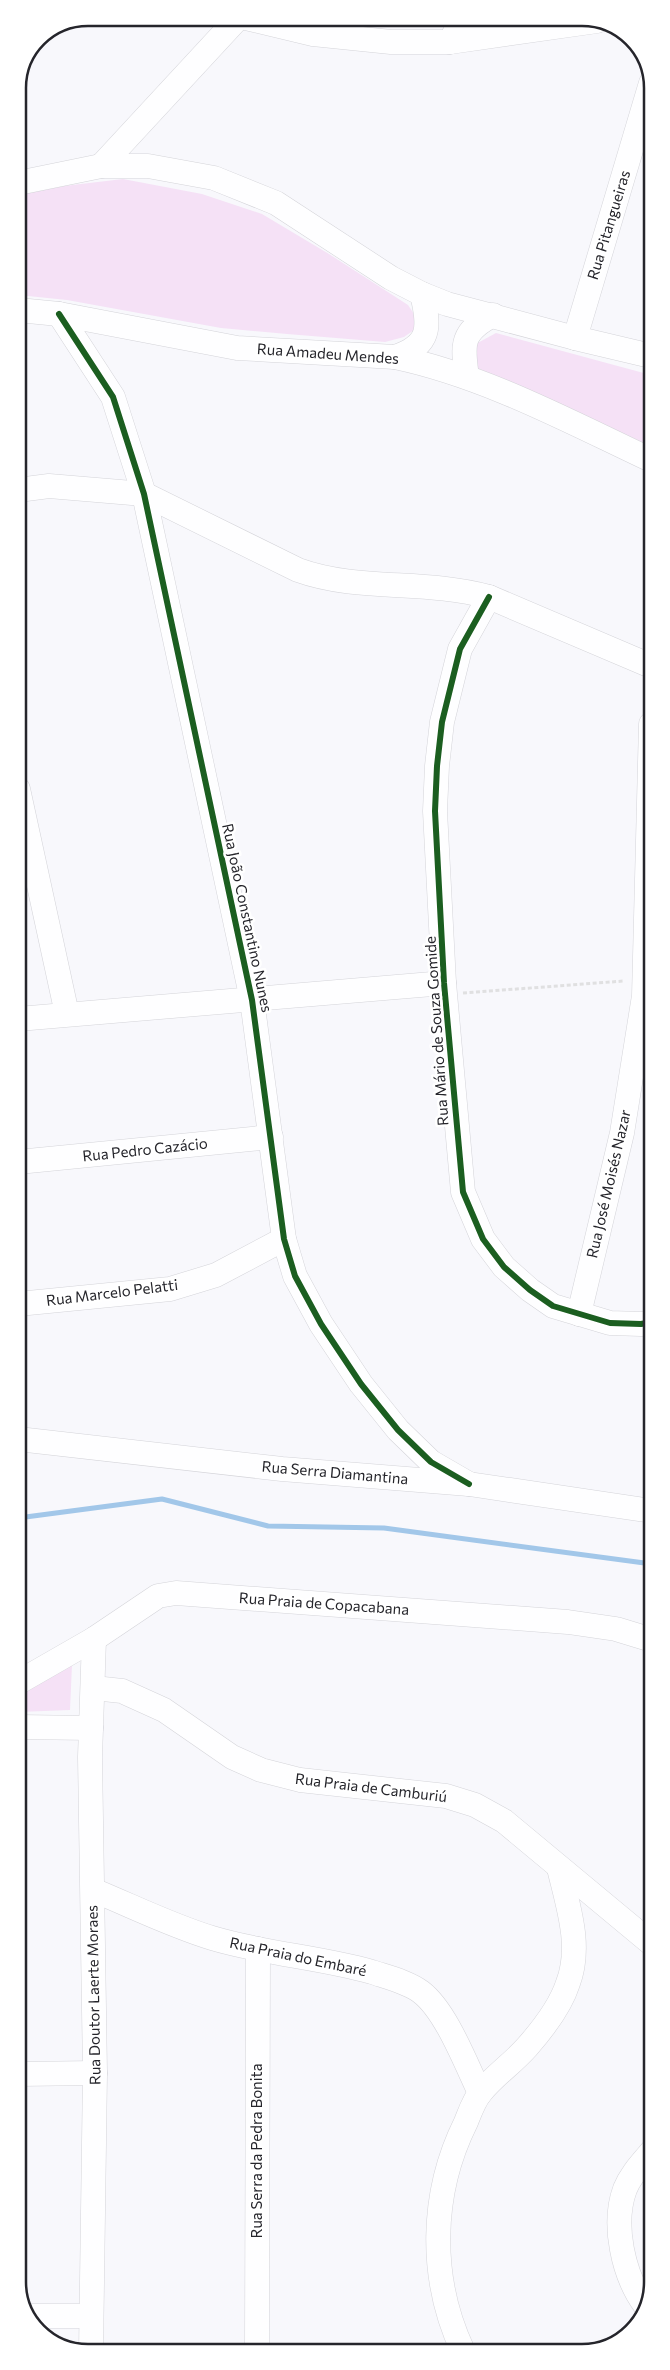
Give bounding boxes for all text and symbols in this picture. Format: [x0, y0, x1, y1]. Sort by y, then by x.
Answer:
street label: Rua Pitangueiras [583, 168, 633, 282]
street label: Rua Amadeu Mendes [256, 339, 400, 367]
street label: Rua João Constantino Nunes [219, 822, 277, 1014]
street label: Rua Mário de Souza Gomide [420, 936, 452, 1126]
street label: Rua José Moisés Nazar [582, 1108, 634, 1260]
street label: Rua Pedro Cazácio [81, 1133, 208, 1165]
street label: Rua Marcelo Pelatti [45, 1275, 179, 1309]
street label: Rua Serra Diamantina [261, 1457, 409, 1487]
street label: Rua Praia de Copacabana [238, 1588, 410, 1618]
street label: Rua Praia de Camburiú [294, 1769, 448, 1805]
street label: Rua Doutor Laerte Moraes [82, 1905, 104, 2085]
street label: Rua Praia do Embaré [228, 1933, 368, 1979]
street label: Rua Serra da Pedra Bonita [247, 2063, 265, 2239]

